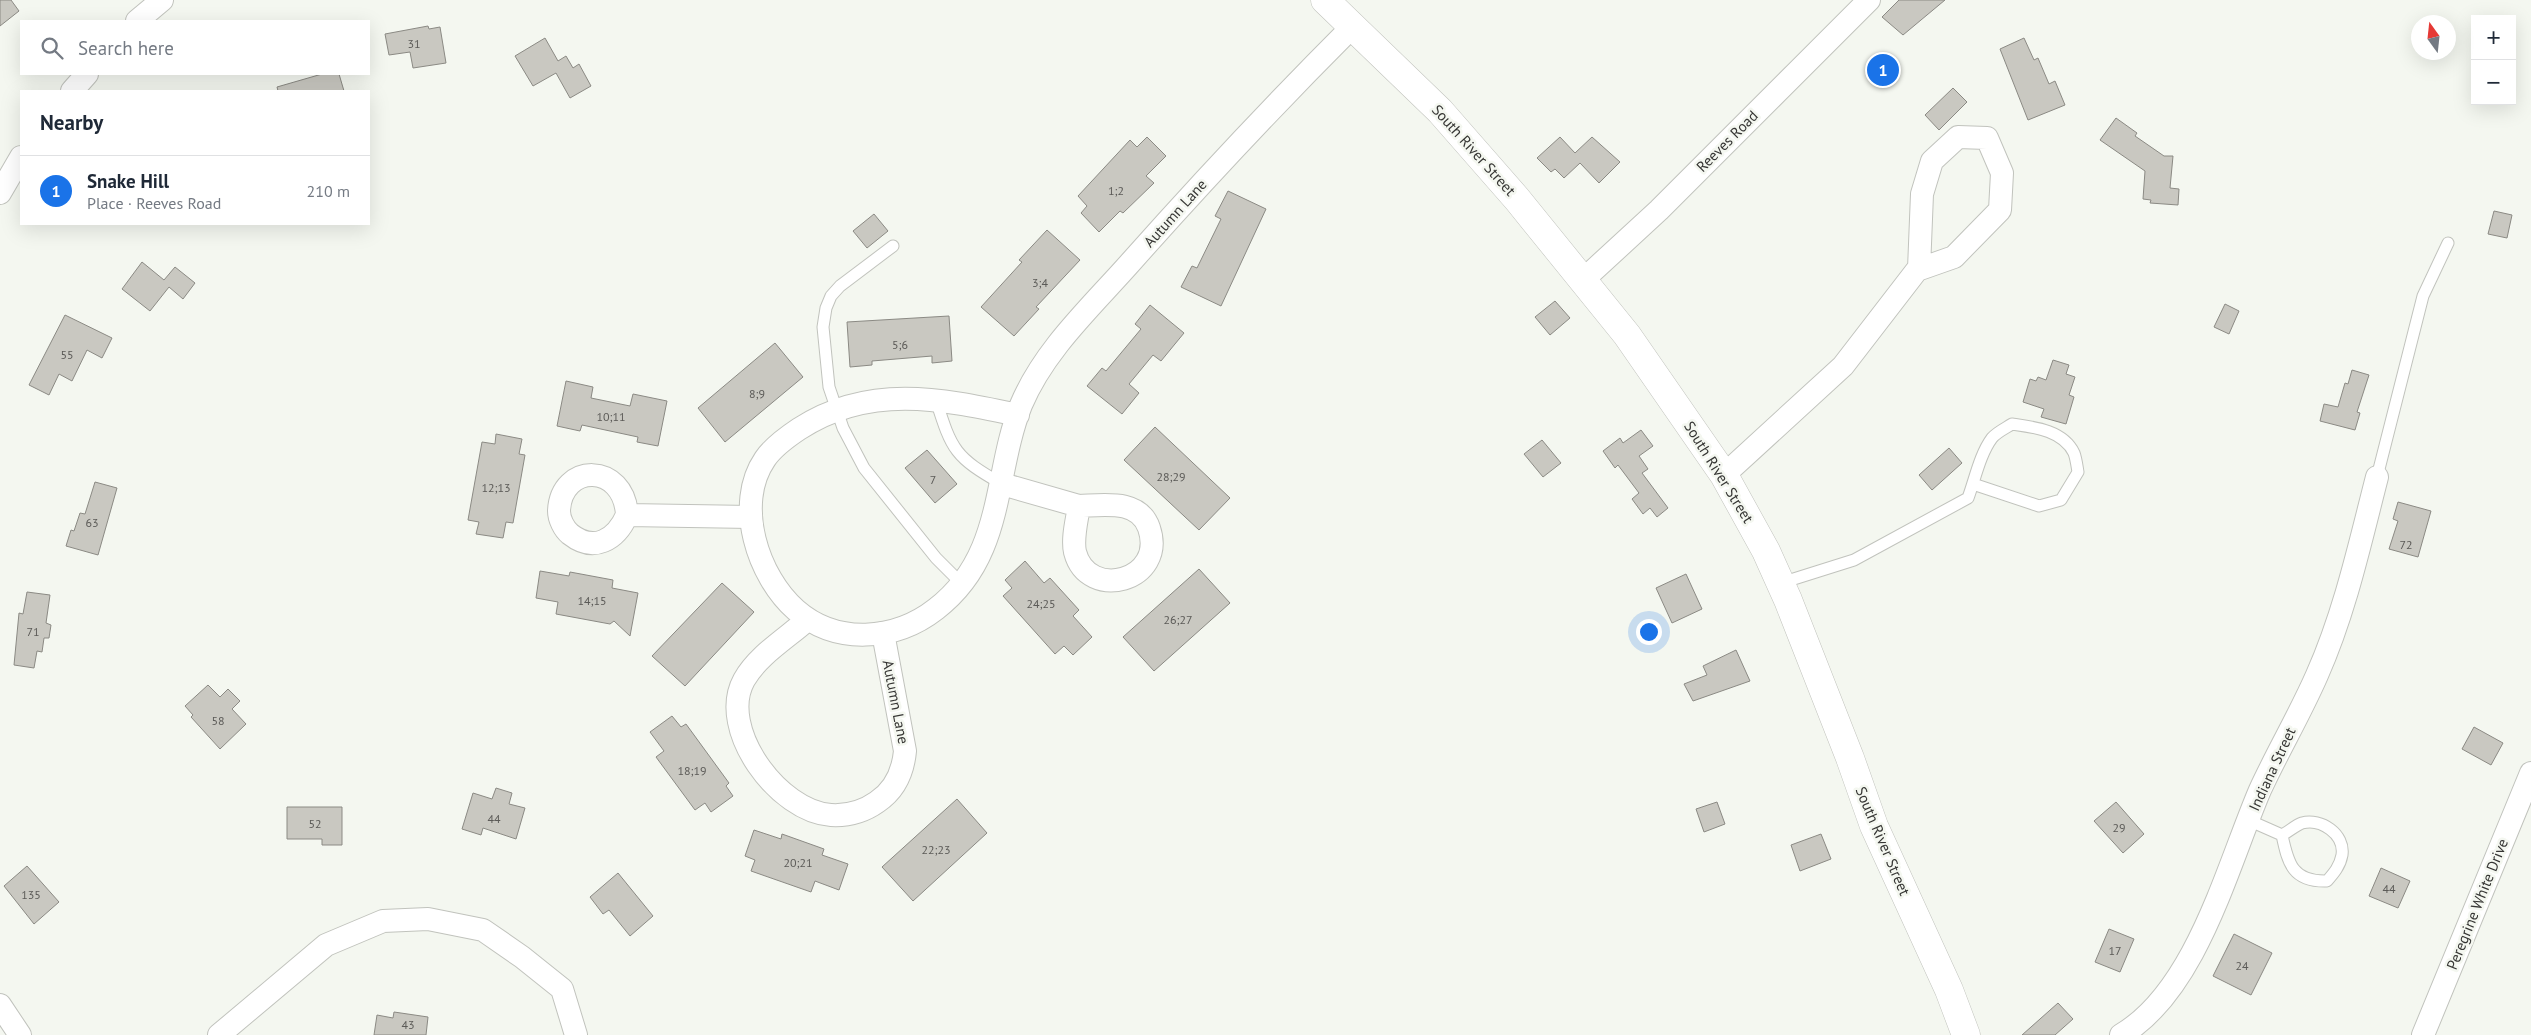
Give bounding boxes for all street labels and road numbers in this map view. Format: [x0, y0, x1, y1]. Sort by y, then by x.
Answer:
street label: South River Street [1428, 100, 1520, 200]
street label: Reeves Road [1692, 106, 1762, 176]
street label: Autumn Lane [1139, 175, 1211, 251]
street label: South River Street [1680, 418, 1758, 526]
street label: Autumn Lane [879, 658, 913, 746]
street label: Indiana Street [2244, 724, 2300, 814]
street label: South River Street [1852, 784, 1914, 898]
street label: Peregrine White Drive [2442, 836, 2512, 972]

